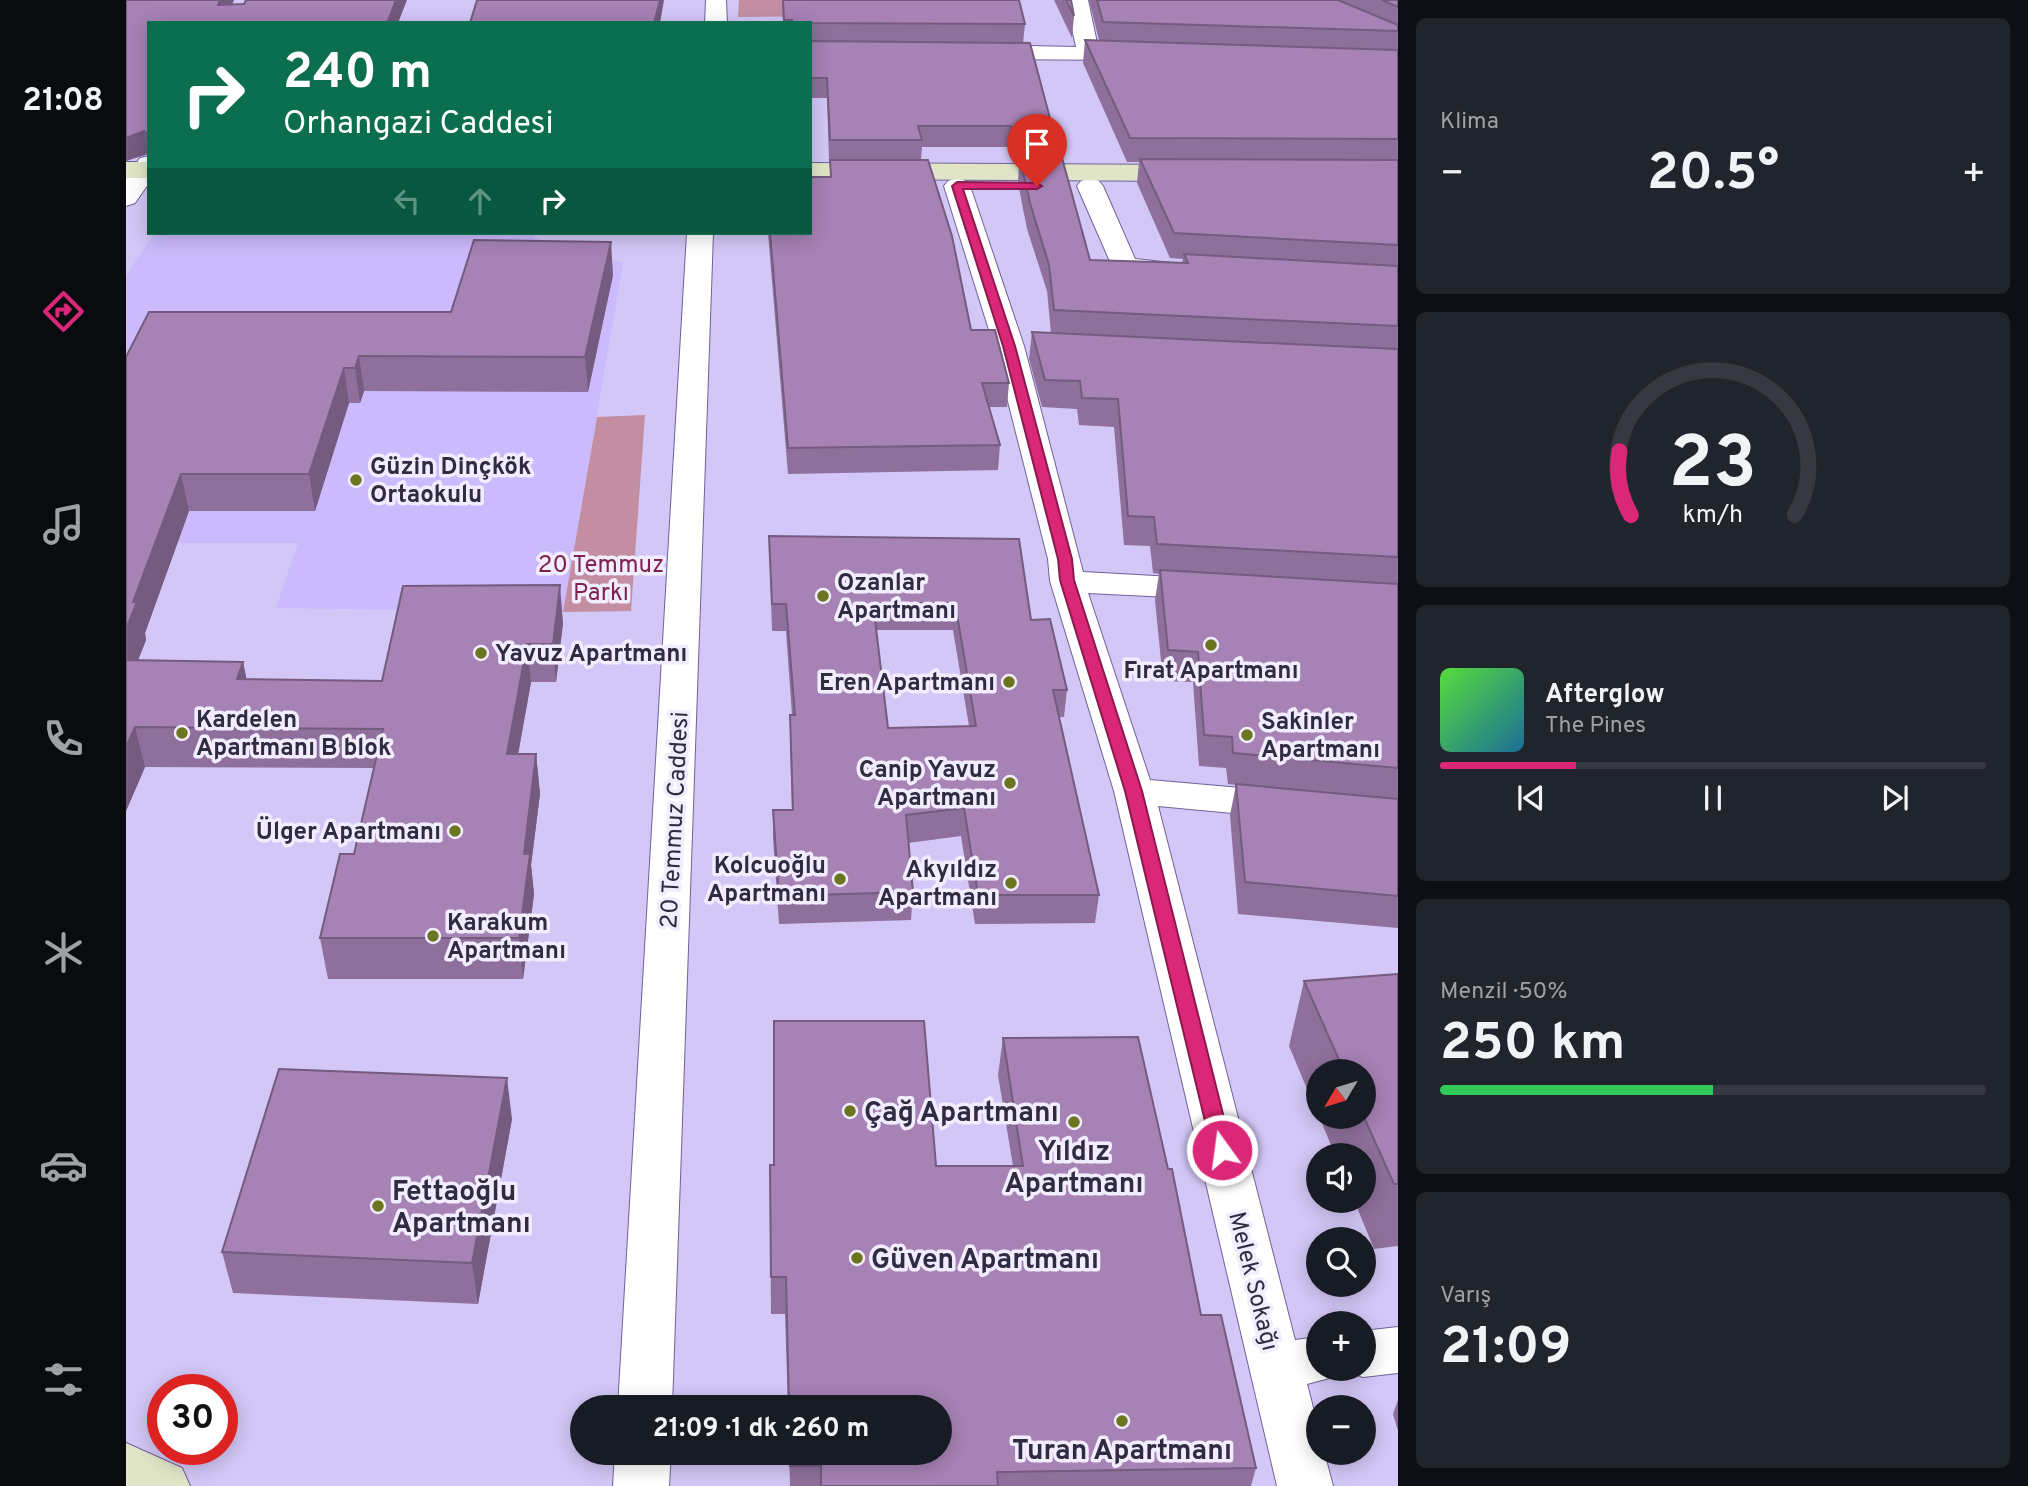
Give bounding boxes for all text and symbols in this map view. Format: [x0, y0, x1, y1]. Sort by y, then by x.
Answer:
text: 240 m [283, 44, 432, 106]
icon: right [168, 49, 259, 140]
text: 21:08 [22, 82, 104, 122]
text: Orhangazi Caddesi [283, 105, 554, 145]
text: Klima [1440, 108, 1499, 137]
pin [1007, 114, 1067, 186]
icon: arrive [1018, 125, 1056, 163]
text: 20.5° [1647, 142, 1779, 208]
text: − [1440, 151, 1465, 200]
text: + [1961, 151, 1986, 200]
icon: left [388, 182, 426, 220]
icon: ahead [461, 182, 499, 220]
icon: right [534, 182, 572, 220]
icon: directions [39, 287, 88, 336]
text: 23 [1669, 422, 1757, 514]
place label: Güzin Dinçkök Ortaokulu [370, 453, 531, 511]
marker: Güzin Dinçkök Ortaokulu [348, 472, 364, 488]
icon: music [39, 500, 88, 549]
text: km/h [1683, 500, 1743, 532]
park label: 20 Temmuz Parkı [538, 551, 664, 609]
place label: Ozanlar Apartmanı [837, 569, 956, 627]
marker: Ozanlar Apartmanı [815, 588, 831, 604]
marker: Fırat Apartmanı [1203, 637, 1219, 653]
place label: Yavuz Apartmanı [495, 640, 687, 670]
marker: Yavuz Apartmanı [473, 645, 489, 661]
place label: Fırat Apartmanı [1124, 657, 1298, 687]
place label: Eren Apartmanı [819, 669, 995, 699]
marker: Eren Apartmanı [1001, 674, 1017, 690]
text: Afterglow [1545, 679, 1665, 712]
place label: Kardelen Apartmanı B blok [196, 706, 391, 764]
place label: Sakinler Apartmanı [1261, 708, 1380, 766]
street label: 20 Temmuz Caddesi [655, 711, 697, 929]
text: The Pines [1545, 712, 1646, 741]
icon: phone [39, 714, 88, 763]
marker: Kardelen Apartmanı B blok [174, 725, 190, 741]
marker: Sakinler Apartmanı [1239, 727, 1255, 743]
place label: Canip Yavuz Apartmanı [859, 756, 996, 814]
marker: Canip Yavuz Apartmanı [1002, 775, 1018, 791]
icon: previous [1512, 779, 1550, 817]
icon: pause [1694, 779, 1732, 817]
icon: next [1876, 779, 1914, 817]
place label: Ülger Apartmanı [256, 816, 441, 848]
marker: Ülger Apartmanı [447, 823, 463, 839]
place label: Kolcuoğlu Apartmanı [707, 852, 826, 910]
place label: Akyıldız Apartmanı [878, 856, 997, 914]
marker: Kolcuoğlu Apartmanı [832, 871, 848, 887]
marker: Akyıldız Apartmanı [1003, 875, 1019, 891]
place label: Karakum Apartmanı [447, 909, 566, 967]
icon: climate [39, 928, 88, 977]
marker: Karakum Apartmanı [425, 928, 441, 944]
text: Menzil · 50% [1440, 978, 1567, 1007]
text: 250 km [1440, 1012, 1625, 1078]
north arrow [1306, 1059, 1376, 1129]
map controls [1306, 1059, 1376, 1465]
place label: Çağ Apartmanı [864, 1096, 1059, 1132]
marker: Çağ Apartmanı [842, 1103, 858, 1119]
position arrow [1185, 1113, 1259, 1187]
marker: Yıldız Apartmanı [1066, 1114, 1082, 1130]
place label: Yıldız Apartmanı [1005, 1135, 1143, 1203]
icon: car [39, 1141, 88, 1190]
button: sound [1306, 1143, 1376, 1213]
place label: Fettaoğlu Apartmanı [392, 1175, 531, 1243]
marker: Fettaoğlu Apartmanı [370, 1198, 386, 1214]
street label: Melek Sokağı [1220, 1209, 1284, 1354]
button: search [1306, 1227, 1376, 1297]
place label: Güven Apartmanı [871, 1243, 1099, 1279]
marker: Güven Apartmanı [849, 1250, 865, 1266]
text: Varış [1440, 1282, 1491, 1311]
button: + [1306, 1311, 1376, 1381]
text: 21:09 [1440, 1316, 1571, 1382]
icon: filters [39, 1355, 88, 1404]
speed limit sign: 30 [147, 1374, 238, 1465]
button: − [1306, 1395, 1376, 1465]
text: 21:09 · 1 dk · 260 m [653, 1413, 869, 1446]
marker: Turan Apartmanı [1114, 1413, 1130, 1429]
place label: Turan Apartmanı [1012, 1434, 1232, 1470]

